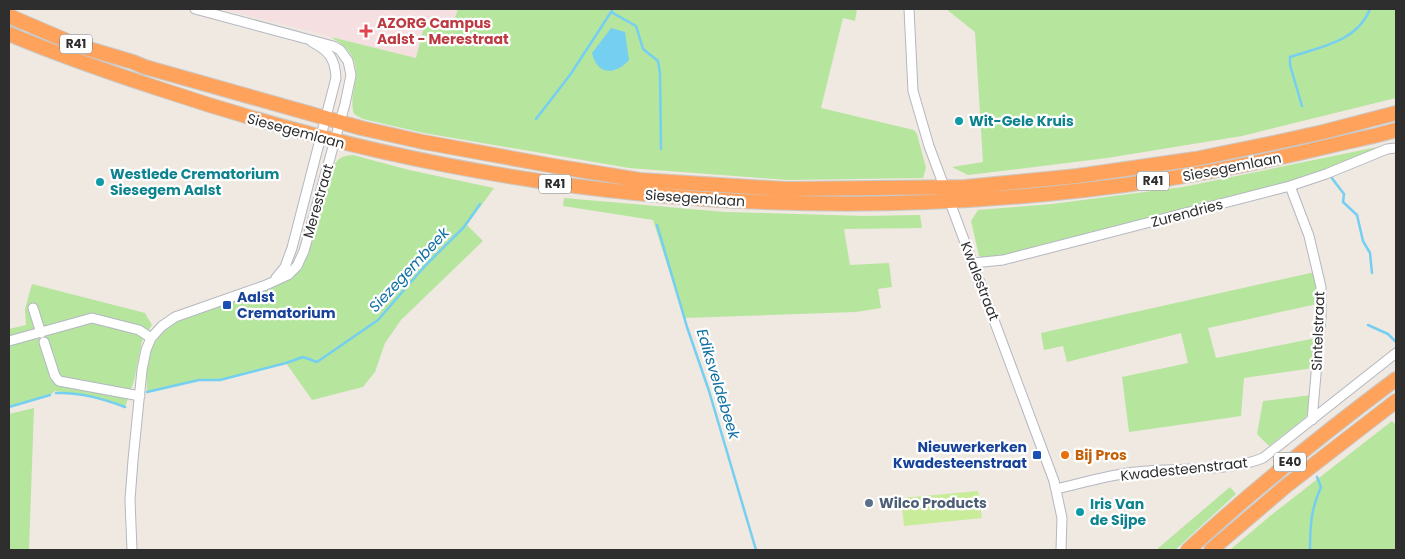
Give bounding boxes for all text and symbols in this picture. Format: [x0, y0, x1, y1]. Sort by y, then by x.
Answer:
place label: AZORG Campus Aalst - Merestraat [377, 13, 509, 49]
marker: AZORG Campus Aalst - Merestraat [359, 24, 373, 38]
road number: R41 [60, 34, 92, 54]
street label: Siesegemlaan [245, 108, 347, 154]
place label: Wit-Gele Kruis [969, 111, 1074, 131]
marker: Wit-Gele Kruis [953, 115, 965, 127]
street label: Siesegemlaan [1181, 148, 1283, 186]
street label: Merestraat [298, 162, 338, 240]
place label: Westlede Crematorium Siesegem Aalst [110, 164, 279, 200]
road number: R41 [1137, 172, 1169, 190]
road number: R41 [539, 174, 571, 193]
marker: Westlede Crematorium Siesegem Aalst [94, 176, 106, 188]
street label: Siesegemlaan [644, 185, 746, 211]
street label: Zurendries [1149, 194, 1225, 232]
water label: Siezegembeek [364, 222, 454, 317]
street label: Kwalestraat [956, 239, 1004, 323]
place label: Aalst Crematorium [237, 287, 336, 323]
street label: Sintelstraat [1307, 291, 1329, 371]
marker: Aalst Crematorium [221, 299, 233, 311]
water label: Ediksveldebeek [692, 326, 746, 443]
place label: Nieuwerkerken Kwadesteenstraat [893, 437, 1027, 473]
place label: Bij Pros [1075, 445, 1127, 465]
marker: Nieuwerkerken Kwadesteenstraat [1031, 449, 1043, 461]
marker: Bij Pros [1059, 449, 1071, 461]
street label: Kwadesteenstraat [1119, 452, 1249, 486]
road number: E40 [1274, 452, 1306, 472]
place label: Wilco Products [879, 493, 987, 513]
place label: Iris Van de Sijpe [1090, 494, 1146, 530]
marker: Wilco Products [863, 497, 875, 509]
marker: Iris Van de Sijpe [1074, 506, 1086, 518]

